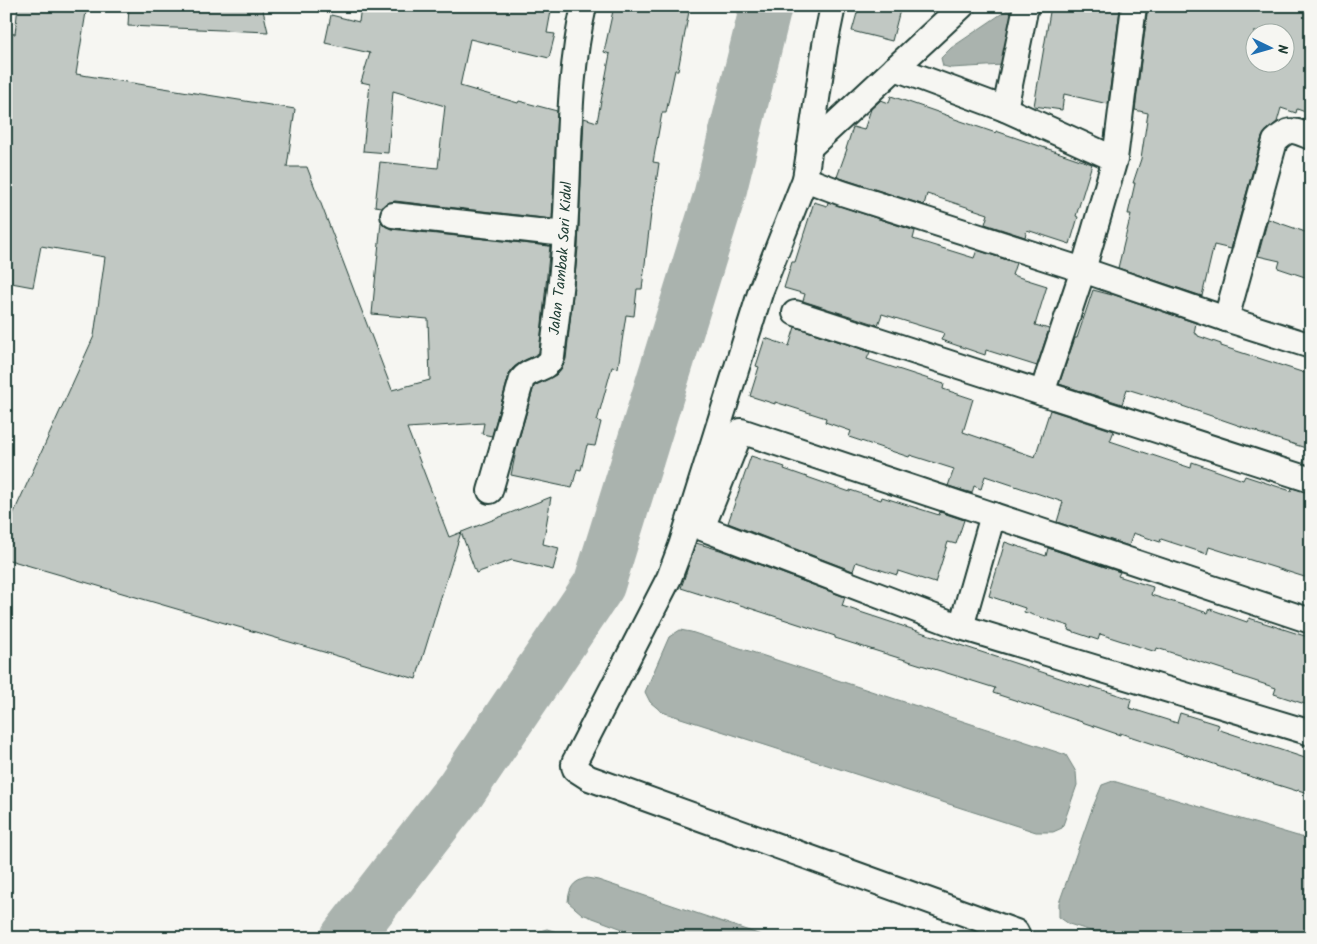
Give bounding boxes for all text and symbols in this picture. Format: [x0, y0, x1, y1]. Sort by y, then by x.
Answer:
north arrow [1244, 22, 1294, 72]
text: N [1271, 44, 1293, 55]
street label: Jalan Tambak Sari Kidul [543, 181, 579, 336]

